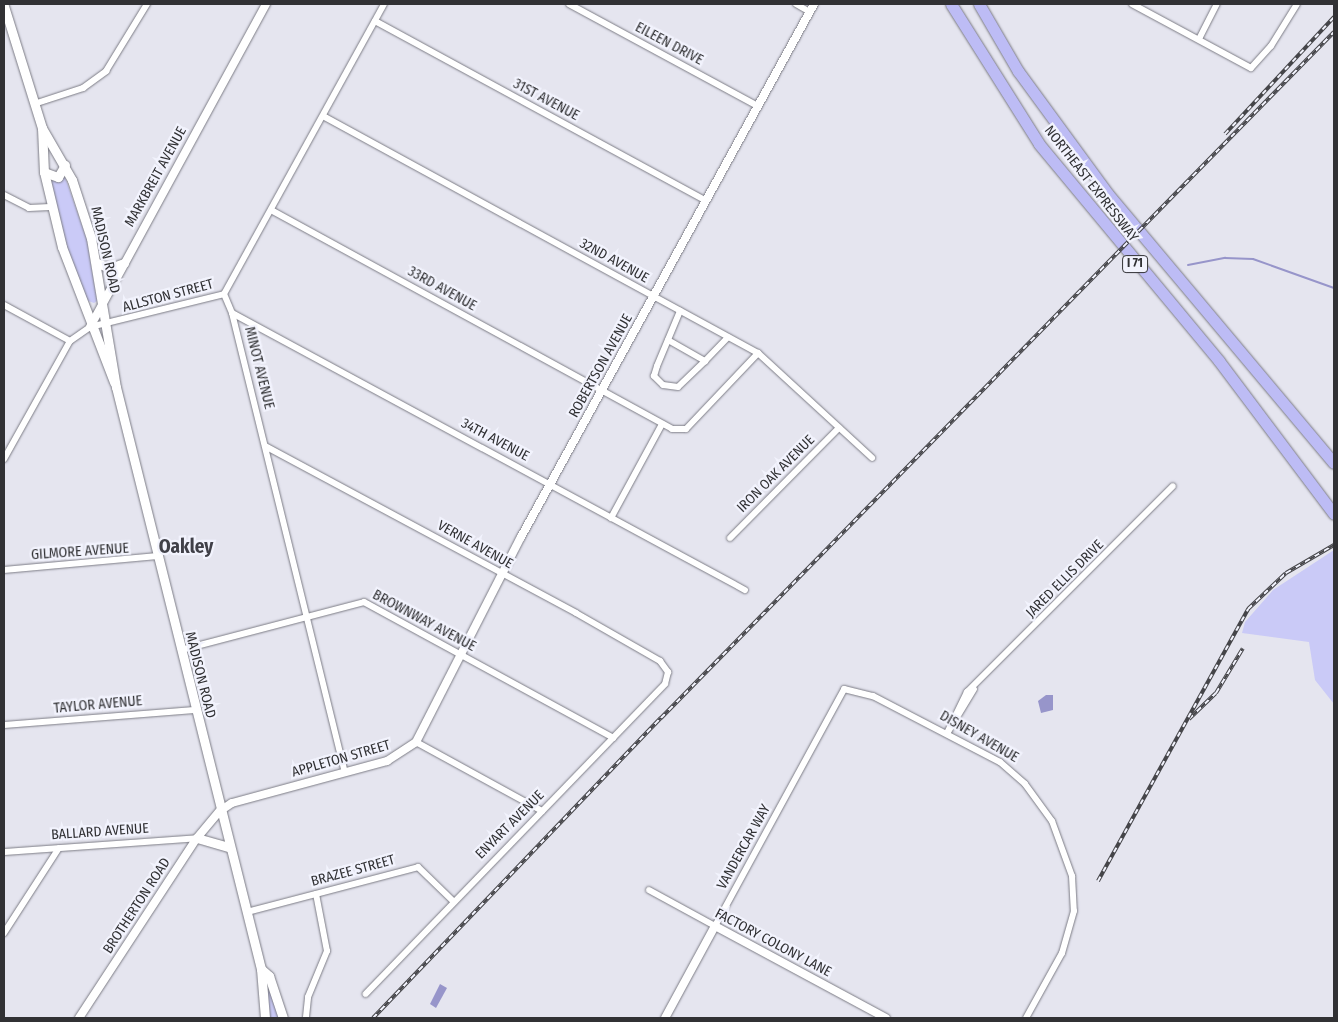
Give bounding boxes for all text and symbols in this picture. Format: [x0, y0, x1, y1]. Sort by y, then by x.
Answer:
street label: EILEEN DRIVE [632, 19, 706, 69]
street label: 31ST AVENUE [510, 76, 582, 124]
street label: NORTHEAST EXPRESSWAY [1041, 123, 1141, 245]
street label: MARKBREIT AVENUE [122, 124, 190, 230]
street label: MADISON ROAD [87, 205, 123, 295]
street label: 32ND AVENUE [576, 235, 652, 287]
road number: I 71 [1121, 254, 1149, 274]
street label: 33RD AVENUE [405, 263, 479, 315]
street label: ALLSTON STREET [121, 276, 215, 316]
street label: ROBERTSON AVENUE [566, 311, 636, 421]
street label: MINOT AVENUE [241, 325, 277, 411]
street label: 34TH AVENUE [458, 415, 532, 465]
street label: IRON OAK AVENUE [734, 432, 818, 516]
street label: VERNE AVENUE [434, 517, 516, 573]
district label: Oakley [159, 536, 213, 558]
street label: JARED ELLIS DRIVE [1023, 537, 1107, 621]
street label: GILMORE AVENUE [31, 540, 129, 564]
street label: BROWNWAY AVENUE [369, 587, 479, 655]
street label: MADISON ROAD [181, 630, 219, 720]
street label: TAYLOR AVENUE [53, 693, 143, 717]
street label: DISNEY AVENUE [937, 708, 1021, 766]
street label: APPLETON STREET [290, 737, 392, 781]
street label: ENYART AVENUE [472, 787, 548, 863]
street label: VANDERCAR WAY [714, 802, 774, 892]
street label: BALLARD AVENUE [51, 820, 149, 844]
street label: BRAZEE STREET [309, 852, 397, 890]
street label: BROTHERTON ROAD [100, 855, 174, 957]
street label: FACTORY COLONY LANE [712, 905, 834, 981]

